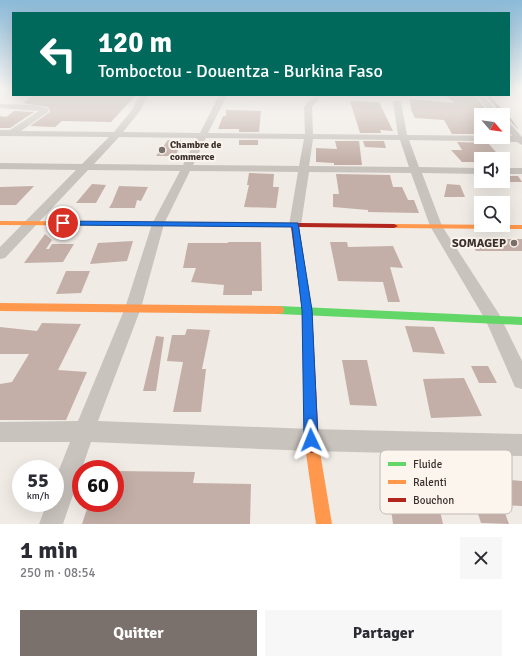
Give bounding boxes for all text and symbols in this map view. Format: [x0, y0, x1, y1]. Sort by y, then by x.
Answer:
text: 120 m [98, 26, 172, 60]
icon: left [32, 28, 84, 80]
text: Tomboctou - Douentza - Burkina Faso [98, 60, 383, 82]
north arrow [474, 108, 510, 144]
map controls [474, 108, 510, 232]
place label: Chambre de commerce [170, 139, 221, 163]
marker: Chambre de commerce [157, 145, 167, 155]
button: sound [474, 152, 510, 188]
button: search [474, 196, 510, 232]
pin [46, 206, 80, 240]
icon: arrive [52, 212, 74, 234]
place label: SOMAGEP [452, 236, 506, 251]
marker: SOMAGEP [509, 238, 519, 248]
position arrow [290, 419, 332, 461]
legend [380, 450, 512, 514]
text: Fluide [413, 458, 442, 471]
speed limit sign: 60 [72, 460, 124, 512]
text: 55 [27, 468, 49, 493]
text: Ralenti [413, 476, 447, 489]
text: km/h [27, 490, 49, 502]
text: Bouchon [413, 494, 454, 507]
text: 1 min [20, 535, 78, 565]
button: close [460, 537, 502, 579]
text: 250 m · 08:54 [20, 565, 96, 581]
button: Quitter [20, 610, 257, 656]
button: Partager [265, 610, 502, 656]

